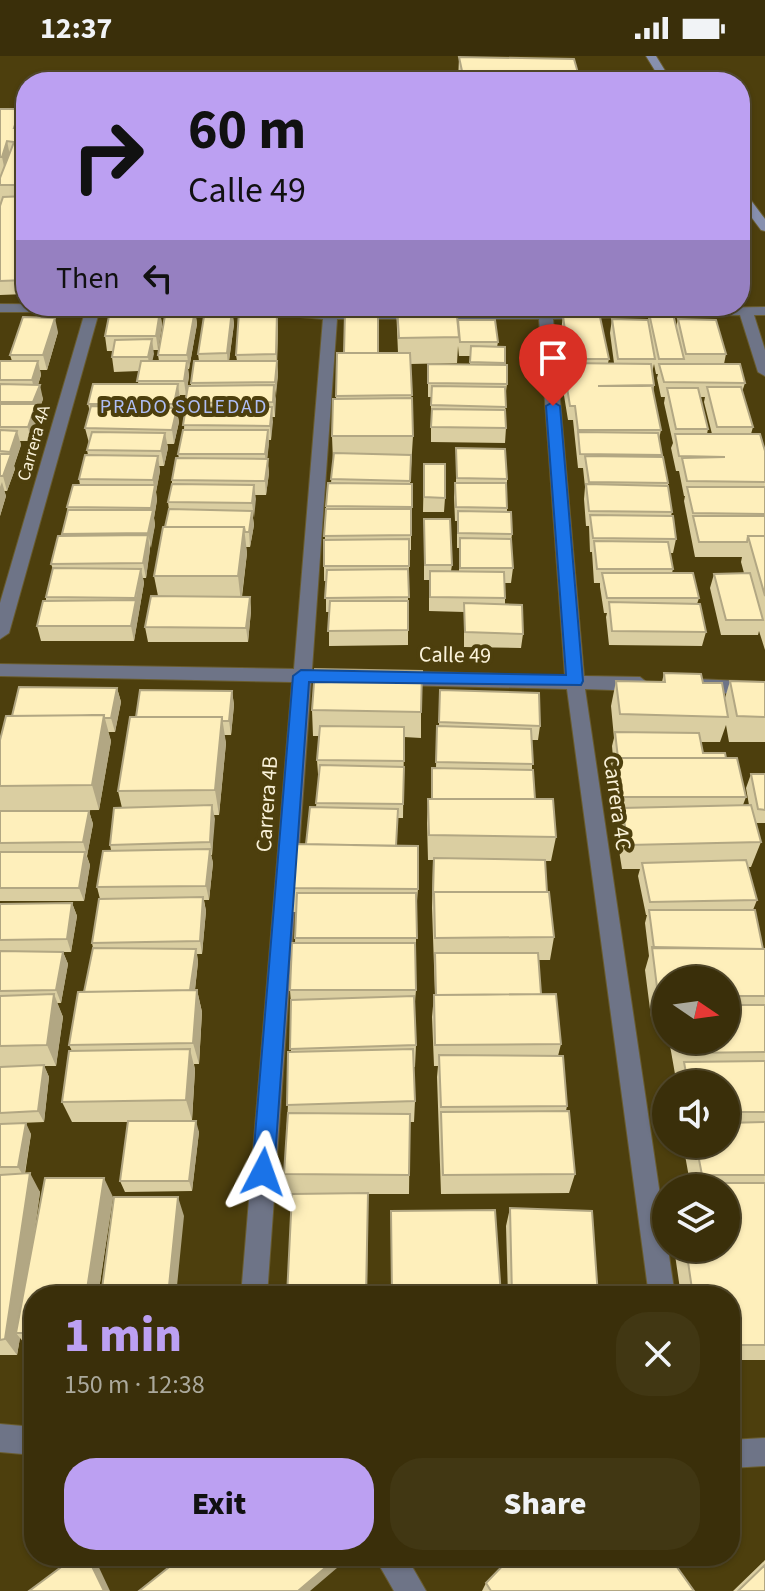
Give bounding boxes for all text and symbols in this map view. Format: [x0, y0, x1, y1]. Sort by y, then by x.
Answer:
text: 12:37 [40, 7, 112, 50]
text: 60 m [188, 91, 306, 170]
icon: right [56, 104, 160, 208]
text: Calle 49 [188, 165, 306, 216]
icon: left [136, 256, 180, 300]
text: Then [56, 257, 120, 300]
pin [519, 324, 587, 406]
icon: arrive [531, 336, 575, 380]
district label: PRADO SOLEDAD [100, 393, 268, 421]
street label: Carrera 4A [11, 402, 57, 484]
street label: Calle 49 [419, 638, 491, 672]
street label: Carrera 4C [594, 753, 640, 853]
street label: Carrera 4B [248, 755, 286, 853]
north arrow [652, 966, 740, 1054]
map controls [652, 966, 740, 1262]
button: sound [652, 1070, 740, 1158]
position arrow [221, 1130, 305, 1214]
button: layers [652, 1174, 740, 1262]
text: 1 min [64, 1302, 182, 1370]
button: close [616, 1312, 700, 1396]
text: 150 m · 12:38 [64, 1366, 205, 1403]
button: Exit [64, 1458, 374, 1550]
button: Share [390, 1458, 700, 1550]

